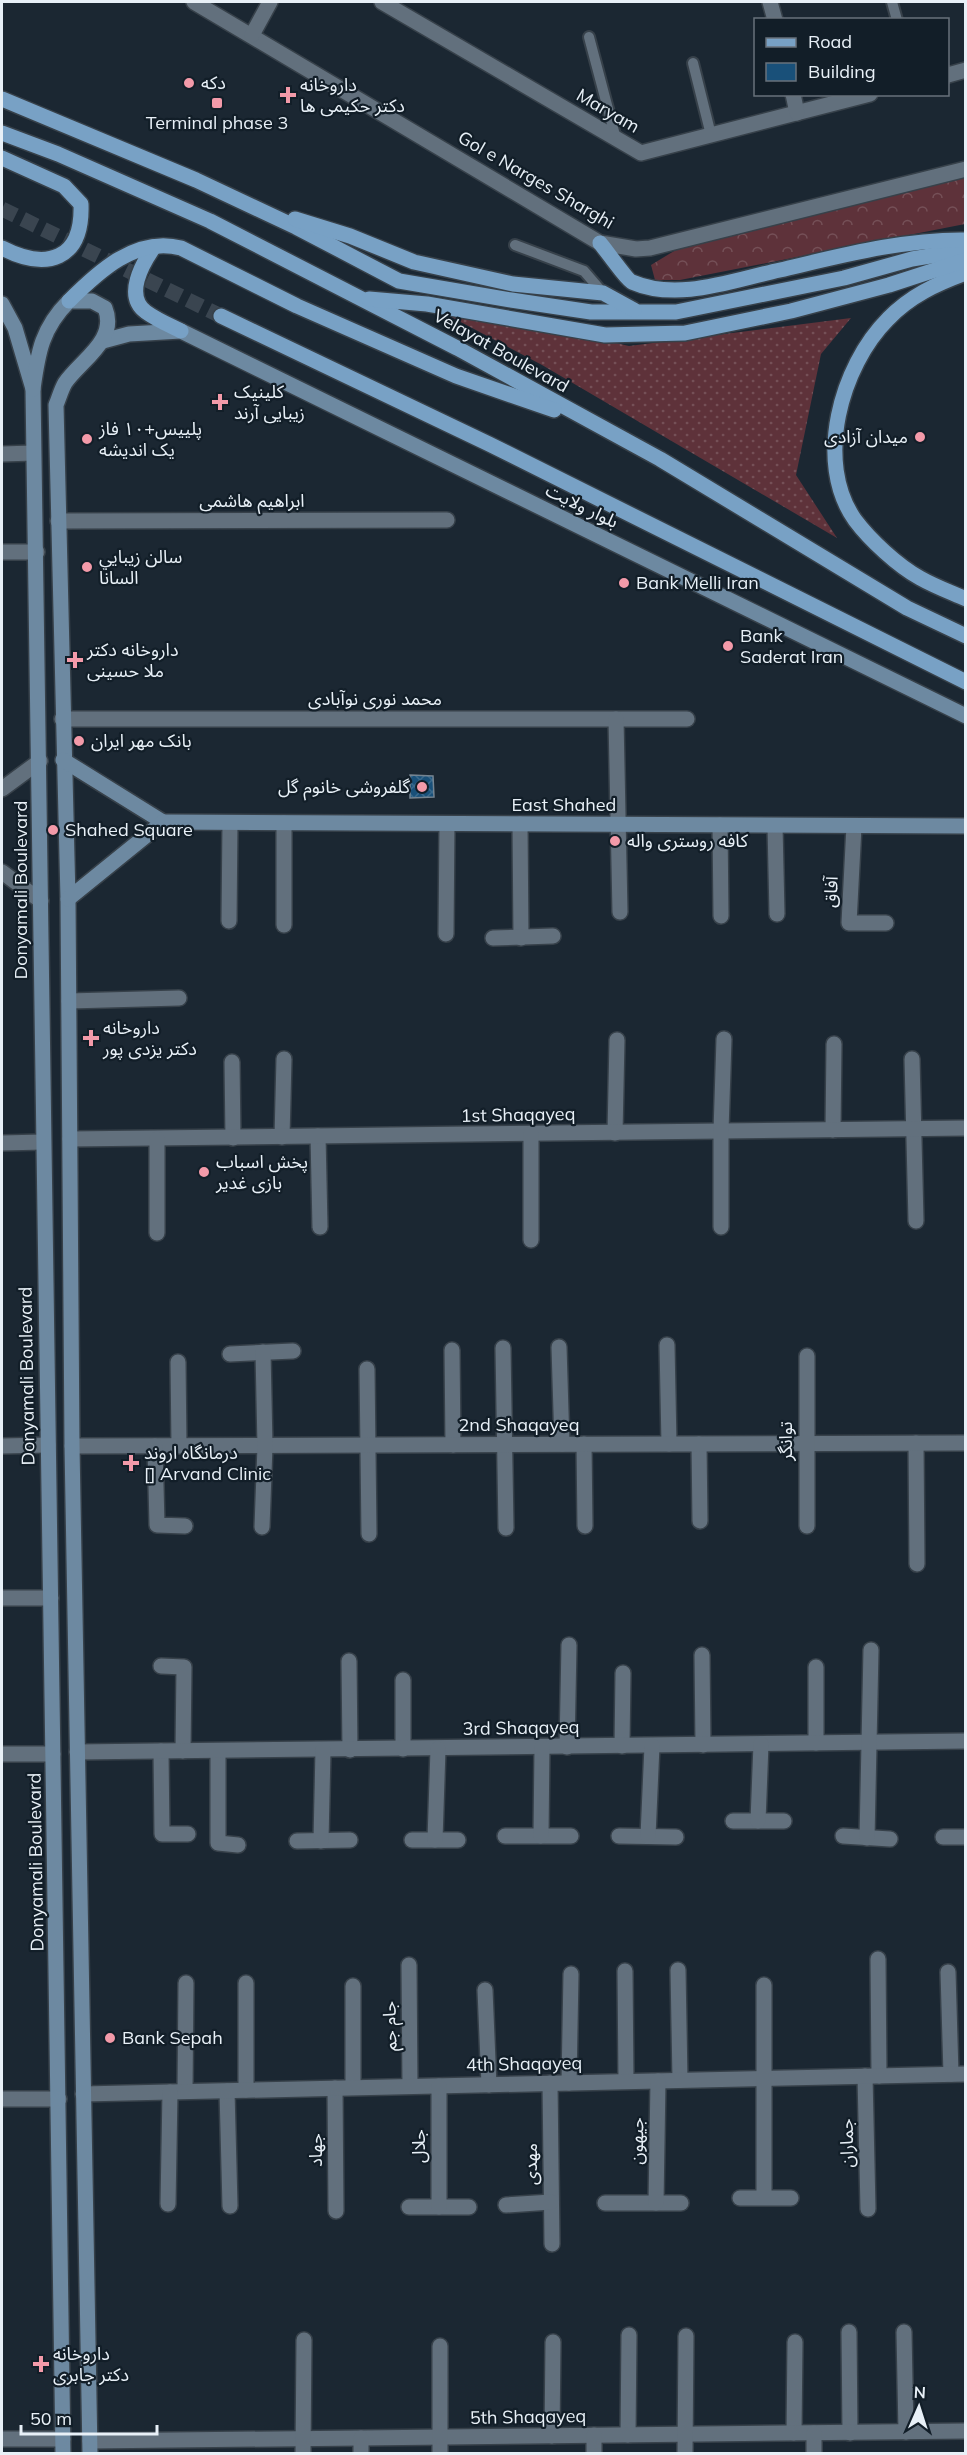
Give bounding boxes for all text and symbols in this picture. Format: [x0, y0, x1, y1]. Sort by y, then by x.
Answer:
legend [754, 18, 949, 96]
text: Road [808, 30, 852, 53]
text: Building [808, 60, 876, 83]
place label: دکه [201, 71, 226, 94]
place label: داروخانه دکتر حکیمی ها [300, 73, 405, 117]
marker: دکه [182, 76, 196, 90]
street label: Maryam [572, 83, 644, 138]
marker: داروخانه دکتر حکیمی ها [281, 88, 295, 102]
marker: Terminal phase 3 [210, 96, 224, 110]
place label: Terminal phase 3 [146, 111, 288, 134]
street label: Gol e Narges Sharghi [454, 125, 618, 234]
street label: Velayat Boulevard [429, 304, 573, 397]
place label: کلینیک زیبایی آرند [234, 380, 305, 424]
marker: کلینیک زیبایی آرند [211, 393, 229, 411]
place label: پلییس+١٠ فاز یک اندیشه [98, 417, 202, 461]
place label: میدان آزادی [824, 425, 908, 448]
marker: میدان آزادی [913, 430, 927, 444]
marker: پلییس+١٠ فاز یک اندیشه [80, 432, 94, 446]
street label: بلوار ولایت [542, 478, 622, 533]
street label: ابراهیم هاشمی [199, 489, 305, 514]
place label: سالن زيبايي السانا [99, 545, 182, 589]
marker: سالن زيبايي السانا [80, 560, 94, 574]
place label: Bank Melli Iran [636, 571, 759, 594]
marker: Bank Melli Iran [617, 576, 631, 590]
place label: Bank Saderat Iran [740, 624, 843, 668]
place label: داروخانه دکتر ملا حسینی [86, 638, 179, 682]
marker: Bank Saderat Iran [721, 639, 735, 653]
marker: داروخانه دکتر ملا حسینی [68, 653, 82, 667]
street label: محمد نوری نوآبادی [308, 687, 442, 710]
place label: بانک مهر ایران [91, 729, 192, 752]
marker: بانک مهر ایران [72, 734, 86, 748]
place label: گلفروشی خانوم گل [278, 775, 411, 801]
marker: گلفروشی خانوم گل [415, 780, 429, 794]
street label: East Shahed [512, 793, 616, 816]
street label: Donyamali Boulevard [9, 801, 32, 979]
place label: Shahed Square [65, 818, 193, 841]
marker: Shahed Square [46, 823, 60, 837]
place label: کافه روستری واله [627, 829, 748, 852]
marker: کافه روستری واله [608, 834, 622, 848]
street label: آفاق [818, 875, 843, 908]
place label: داروخانه دکتر یزدی پور [102, 1016, 197, 1060]
marker: داروخانه دکتر یزدی پور [84, 1031, 98, 1045]
street label: 1st Shaqayeq [460, 1102, 576, 1127]
place label: پخش اسباب بازی غدیر [215, 1150, 308, 1194]
marker: پخش اسباب بازی غدیر [197, 1165, 211, 1179]
street label: Donyamali Boulevard [13, 1287, 40, 1465]
street label: 2nd Shaqayeq [459, 1413, 579, 1436]
street label: توانگر [774, 1421, 797, 1462]
place label: درمانگاه اروند [] Arvand Clinic [144, 1441, 271, 1485]
marker: درمانگاه اروند [] Arvand Clinic [122, 1454, 140, 1472]
street label: 3rd Shaqayeq [462, 1715, 580, 1740]
street label: Donyamali Boulevard [22, 1773, 49, 1951]
street label: جام جم [378, 2001, 404, 2051]
place label: Bank Sepah [122, 2026, 223, 2049]
marker: Bank Sepah [103, 2031, 117, 2045]
street label: 4th Shaqayeq [466, 2051, 582, 2076]
street label: جیهون [625, 2117, 648, 2165]
street label: جماران [835, 2118, 858, 2168]
street label: جلال [407, 2129, 430, 2163]
street label: جهاد [304, 2133, 327, 2167]
street label: مهدی [519, 2143, 542, 2185]
place label: داروخانه دکتر جابری [53, 2342, 129, 2386]
marker: داروخانه دکتر جابری [34, 2357, 48, 2371]
north arrow [889, 2377, 949, 2437]
text: N [913, 2382, 926, 2402]
scale bar [21, 2398, 158, 2436]
street label: 5th Shaqayeq [470, 2404, 586, 2429]
text: 50 m [30, 2407, 72, 2430]

